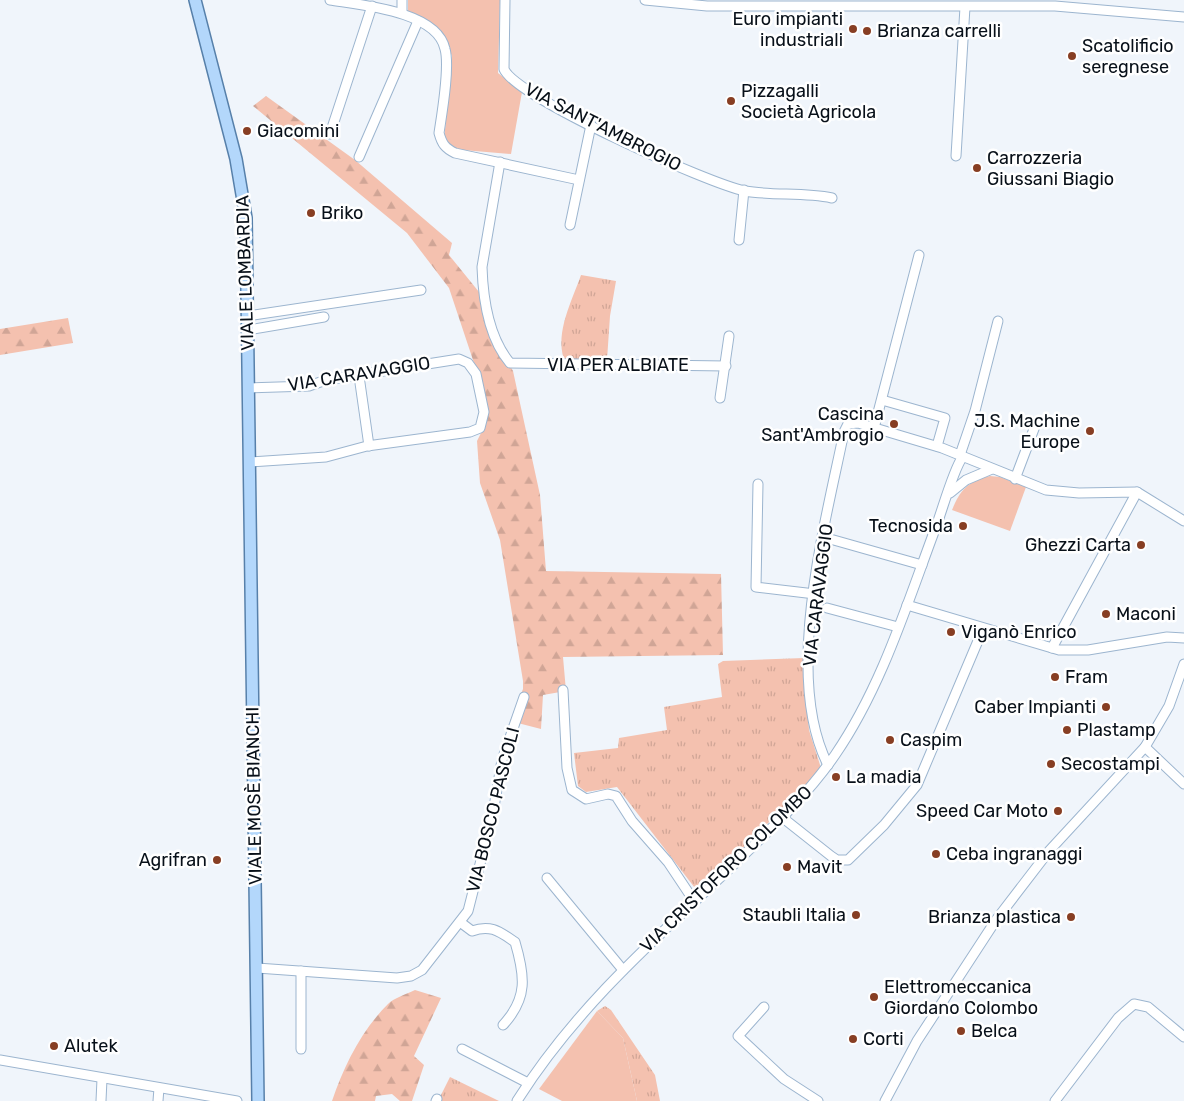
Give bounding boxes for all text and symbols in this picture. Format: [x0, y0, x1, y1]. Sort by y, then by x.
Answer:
place label: Euro impianti industriali [732, 8, 843, 51]
place label: Brianza carrelli [877, 20, 1001, 42]
marker: Euro impianti industriali [847, 23, 859, 35]
marker: Brianza carrelli [861, 25, 873, 37]
place label: Scatolificio seregnese [1082, 35, 1174, 78]
marker: Scatolificio seregnese [1066, 50, 1078, 62]
street label: VIA SANT'AMBROGIO [521, 78, 685, 176]
place label: Pizzagalli Società Agricola [741, 80, 876, 123]
marker: Pizzagalli Società Agricola [725, 95, 737, 107]
place label: Giacomini [257, 120, 339, 142]
marker: Giacomini [241, 125, 253, 137]
place label: Carrozzeria Giussani Biagio [987, 147, 1114, 190]
marker: Carrozzeria Giussani Biagio [971, 162, 983, 174]
street label: VIALE LOMBARDIA [231, 195, 259, 351]
place label: Briko [321, 202, 363, 224]
marker: Briko [305, 207, 317, 219]
street label: VIA CARAVAGGIO [286, 352, 432, 396]
street label: VIA PER ALBIATE [547, 354, 689, 376]
place label: Cascina Sant'Ambrogio [761, 403, 884, 446]
place label: J.S. Machine Europe [974, 410, 1080, 453]
marker: Cascina Sant'Ambrogio [888, 418, 900, 430]
marker: J.S. Machine Europe [1084, 425, 1096, 437]
place label: Tecnosida [869, 515, 953, 537]
marker: Tecnosida [957, 520, 969, 532]
street label: VIA CARAVAGGIO [798, 522, 838, 668]
place label: Ghezzi Carta [1025, 534, 1131, 556]
marker: Ghezzi Carta [1135, 539, 1147, 551]
place label: Maconi [1116, 603, 1176, 625]
marker: Maconi [1100, 608, 1112, 620]
place label: Viganò Enrico [961, 621, 1077, 643]
marker: Viganò Enrico [945, 626, 957, 638]
place label: Fram [1065, 666, 1108, 688]
marker: Fram [1049, 671, 1061, 683]
place label: Caber Impianti [974, 696, 1096, 718]
marker: Caber Impianti [1100, 701, 1112, 713]
street label: VIALE MOSÈ BIANCHI [241, 707, 267, 885]
place label: Plastamp [1077, 719, 1156, 741]
marker: Plastamp [1061, 724, 1073, 736]
street label: VIA BOSCO PASCOLI [462, 725, 524, 895]
place label: Caspim [900, 729, 962, 751]
marker: Caspim [884, 734, 896, 746]
place label: Secostampi [1061, 753, 1160, 775]
marker: Secostampi [1045, 758, 1057, 770]
place label: La madia [846, 766, 921, 788]
marker: La madia [830, 771, 842, 783]
street label: VIA CRISTOFORO COLOMBO [635, 781, 817, 957]
place label: Speed Car Moto [916, 800, 1048, 822]
marker: Speed Car Moto [1052, 805, 1064, 817]
place label: Ceba ingranaggi [946, 843, 1082, 865]
marker: Ceba ingranaggi [930, 848, 942, 860]
place label: Agrifran [139, 849, 207, 871]
marker: Agrifran [211, 854, 223, 866]
place label: Mavit [797, 856, 842, 878]
marker: Mavit [781, 861, 793, 873]
place label: Staubli Italia [743, 904, 846, 926]
place label: Brianza plastica [928, 906, 1061, 928]
marker: Staubli Italia [850, 909, 862, 921]
marker: Brianza plastica [1065, 911, 1077, 923]
place label: Elettromeccanica Giordano Colombo [884, 976, 1038, 1019]
marker: Elettromeccanica Giordano Colombo [868, 991, 880, 1003]
place label: Belca [971, 1020, 1017, 1042]
marker: Belca [955, 1025, 967, 1037]
place label: Corti [863, 1028, 904, 1050]
marker: Corti [847, 1033, 859, 1045]
place label: Alutek [64, 1035, 118, 1057]
marker: Alutek [48, 1040, 60, 1052]

